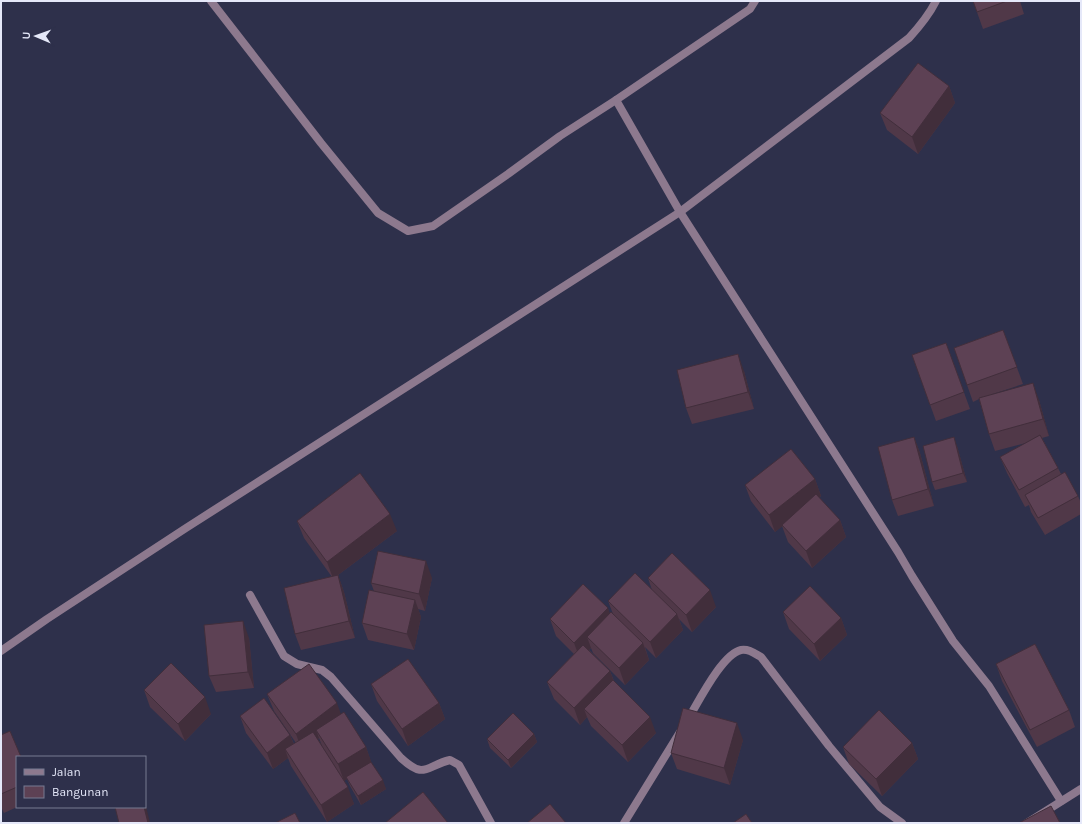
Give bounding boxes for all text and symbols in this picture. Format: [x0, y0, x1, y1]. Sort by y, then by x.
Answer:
north arrow [16, 16, 56, 56]
text: U [20, 32, 33, 40]
legend [16, 756, 146, 808]
text: Jalan [52, 765, 81, 779]
text: Bangunan [52, 785, 108, 799]

